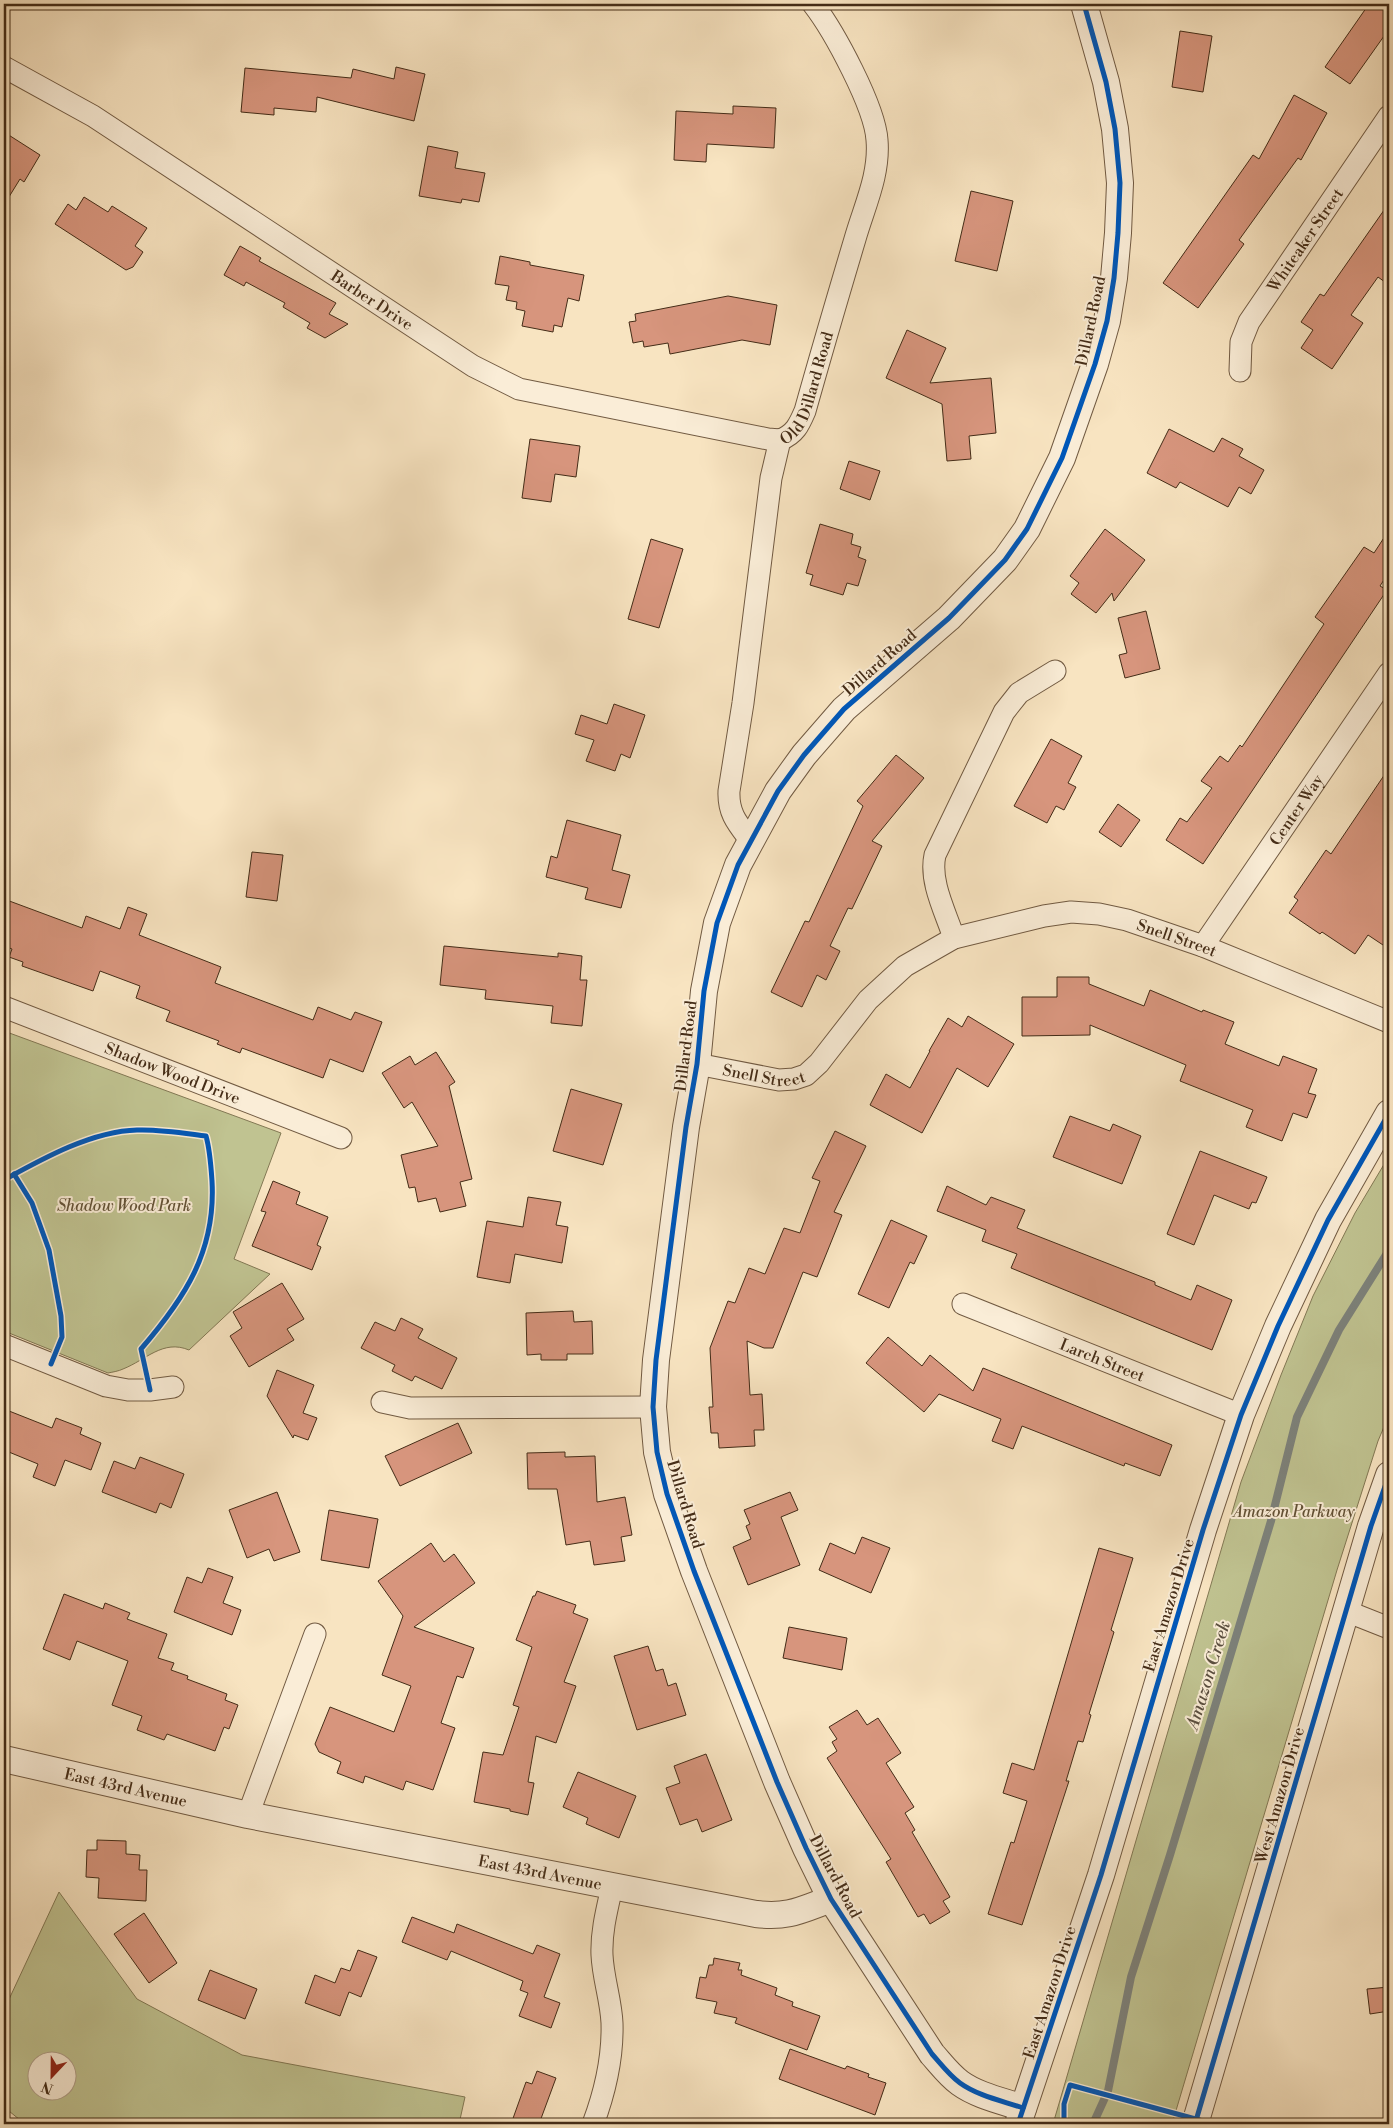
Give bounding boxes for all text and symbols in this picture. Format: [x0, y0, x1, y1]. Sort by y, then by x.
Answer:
street label: Whiteaker Street [1263, 184, 1348, 297]
street label: Barber Drive [326, 266, 417, 335]
street label: Dillard Road [1072, 274, 1110, 368]
street label: Old Dillard Road [776, 329, 838, 450]
street label: Dillard Road [839, 625, 921, 700]
street label: Center Way [1265, 771, 1328, 850]
street label: Snell Street [1134, 915, 1220, 962]
street label: Dillard Road [670, 999, 701, 1093]
street label: Shadow Wood Drive [102, 1038, 243, 1109]
street label: Snell Street [721, 1060, 808, 1091]
park label: Shadow Wood Park [57, 1196, 191, 1216]
street label: Larch Street [1057, 1335, 1148, 1387]
street label: Dillard Road [662, 1458, 708, 1551]
park label: Amazon Parkway [1231, 1502, 1355, 1522]
street label: East Amazon Drive [1139, 1536, 1199, 1674]
water label: Amazon Creek [1180, 1618, 1236, 1734]
street label: West Amazon Drive [1251, 1725, 1309, 1867]
street label: East 43rd Avenue [62, 1764, 189, 1812]
street label: Dillard Road [805, 1831, 865, 1922]
street label: East 43rd Avenue [476, 1851, 604, 1895]
street label: East Amazon Drive [1019, 1923, 1081, 2061]
north arrow [28, 2050, 78, 2100]
text: N [39, 2077, 56, 2098]

